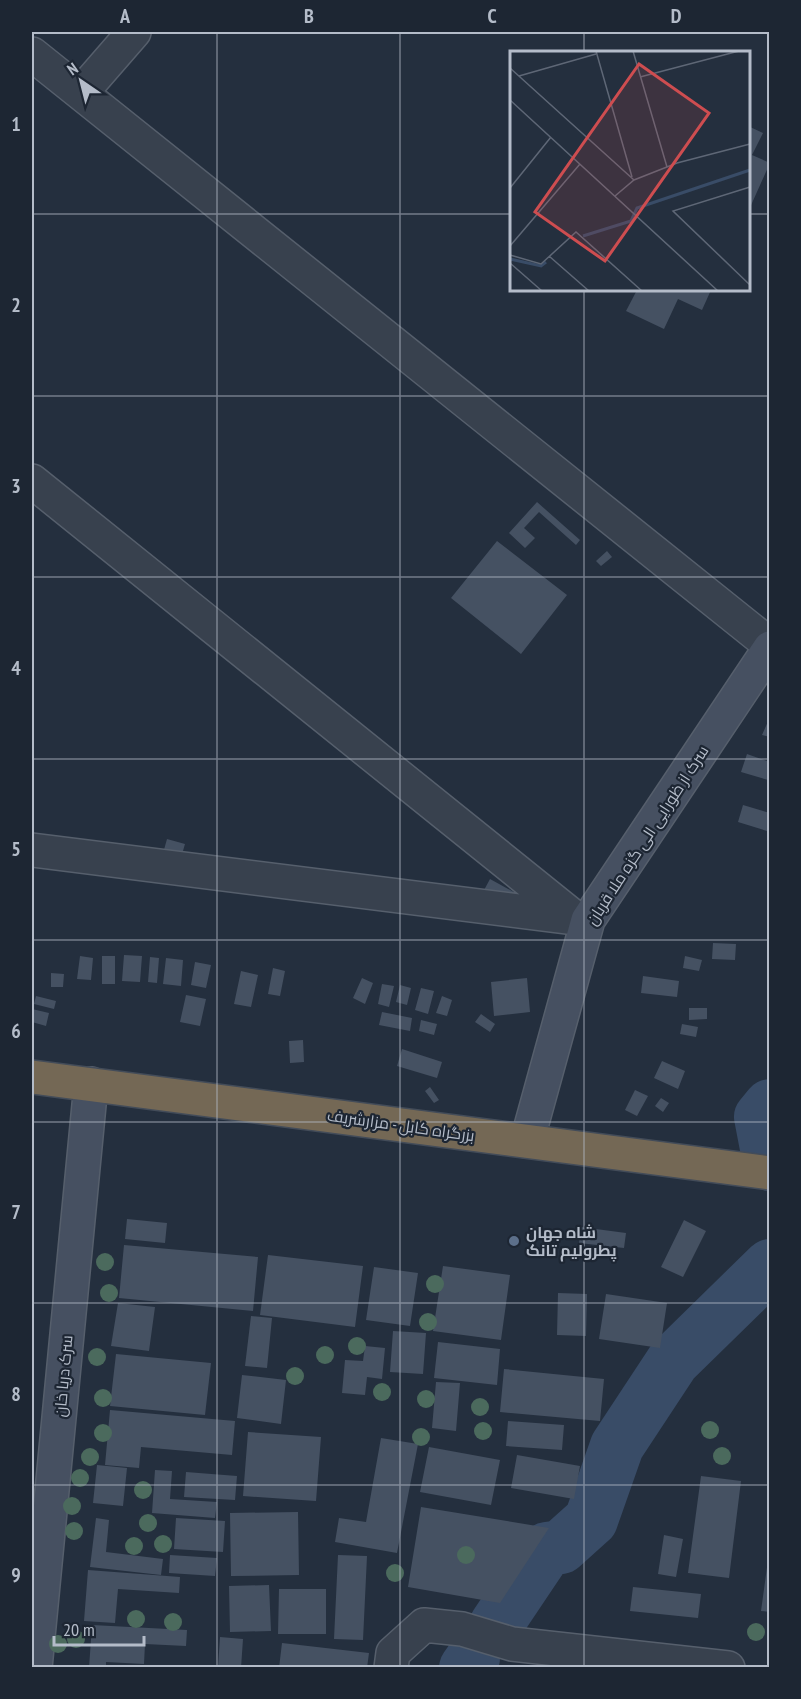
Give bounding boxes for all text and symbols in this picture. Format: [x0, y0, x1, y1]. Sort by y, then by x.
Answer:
text: A [119, 3, 131, 29]
text: B [304, 3, 314, 29]
text: C [487, 3, 497, 29]
text: D [671, 3, 682, 29]
north arrow [51, 51, 111, 111]
inset map [510, 51, 750, 291]
text: N [63, 58, 82, 79]
text: 1 [11, 111, 21, 137]
text: 2 [11, 292, 21, 318]
text: 3 [11, 473, 21, 499]
text: 4 [11, 655, 21, 681]
street label: سرک از ظورایی الی گزه ملا قربان [581, 741, 713, 929]
text: 5 [11, 836, 21, 862]
text: 6 [11, 1018, 21, 1044]
street label: بزرگراه کابل - مزارشریف [326, 1105, 476, 1146]
text: 7 [11, 1199, 21, 1225]
place label: شاه جهان پطرولیم تانک [526, 1222, 617, 1262]
marker: شاه جهان پطرولیم تانک [507, 1234, 521, 1248]
street label: سرک دریا خان [49, 1334, 78, 1418]
text: 8 [11, 1381, 21, 1407]
text: 9 [11, 1562, 21, 1588]
scale bar [54, 1609, 144, 1647]
text: 20 m [63, 1618, 95, 1641]

